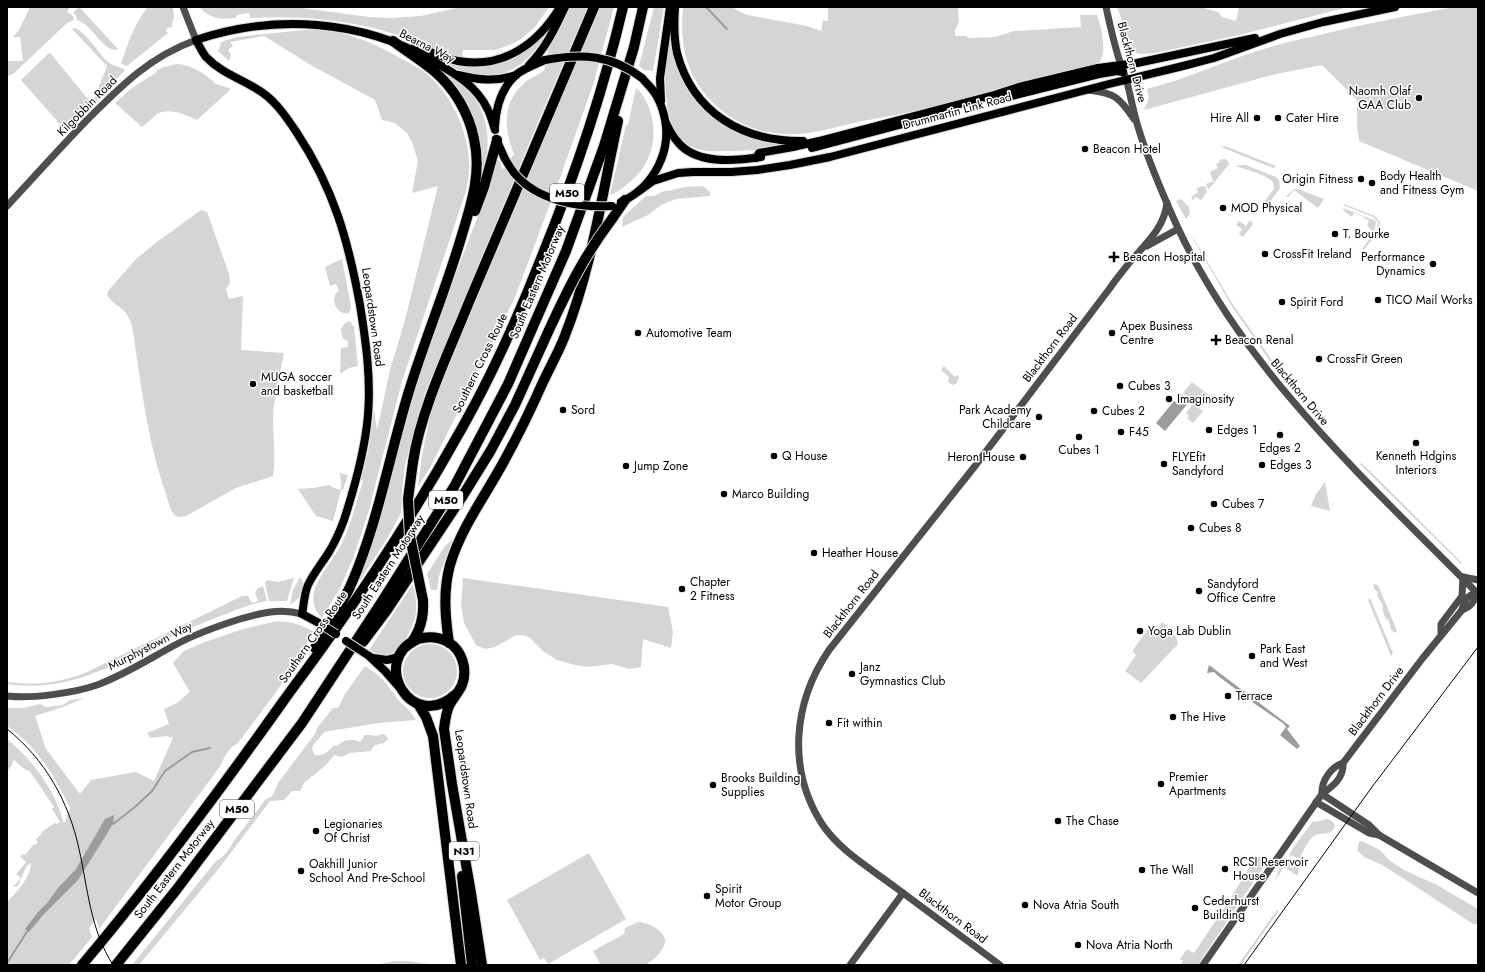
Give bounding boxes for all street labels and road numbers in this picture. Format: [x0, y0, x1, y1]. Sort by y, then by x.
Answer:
street label: Blackthorn Drive [1113, 20, 1151, 104]
street label: Bearna Way [396, 24, 459, 68]
street label: Kilgobbin Road [53, 72, 121, 140]
street label: Drummartin Link Road [900, 88, 1014, 134]
road number: M50 [550, 184, 584, 202]
street label: South Eastern Motorway [505, 222, 569, 342]
street label: Leopardstown Road [357, 266, 389, 368]
street label: Southern Cross Route [448, 310, 512, 416]
street label: Blackthorn Road [1018, 310, 1082, 386]
street label: Blackthorn Drive [1267, 355, 1333, 429]
road number: M50 [429, 491, 463, 509]
street label: South Eastern Motorway [347, 510, 429, 623]
street label: Blackthorn Road [819, 566, 883, 642]
street label: Southern Cross Route [274, 587, 352, 687]
street label: Murphystown Way [105, 617, 196, 675]
street label: Blackthorn Drive [1344, 663, 1408, 739]
street label: Leopardstown Road [450, 728, 482, 830]
road number: M50 [220, 800, 254, 818]
street label: South Eastern Motorway [129, 815, 219, 923]
road number: N31 [449, 842, 479, 860]
street label: Blackthorn Road [915, 884, 991, 948]

